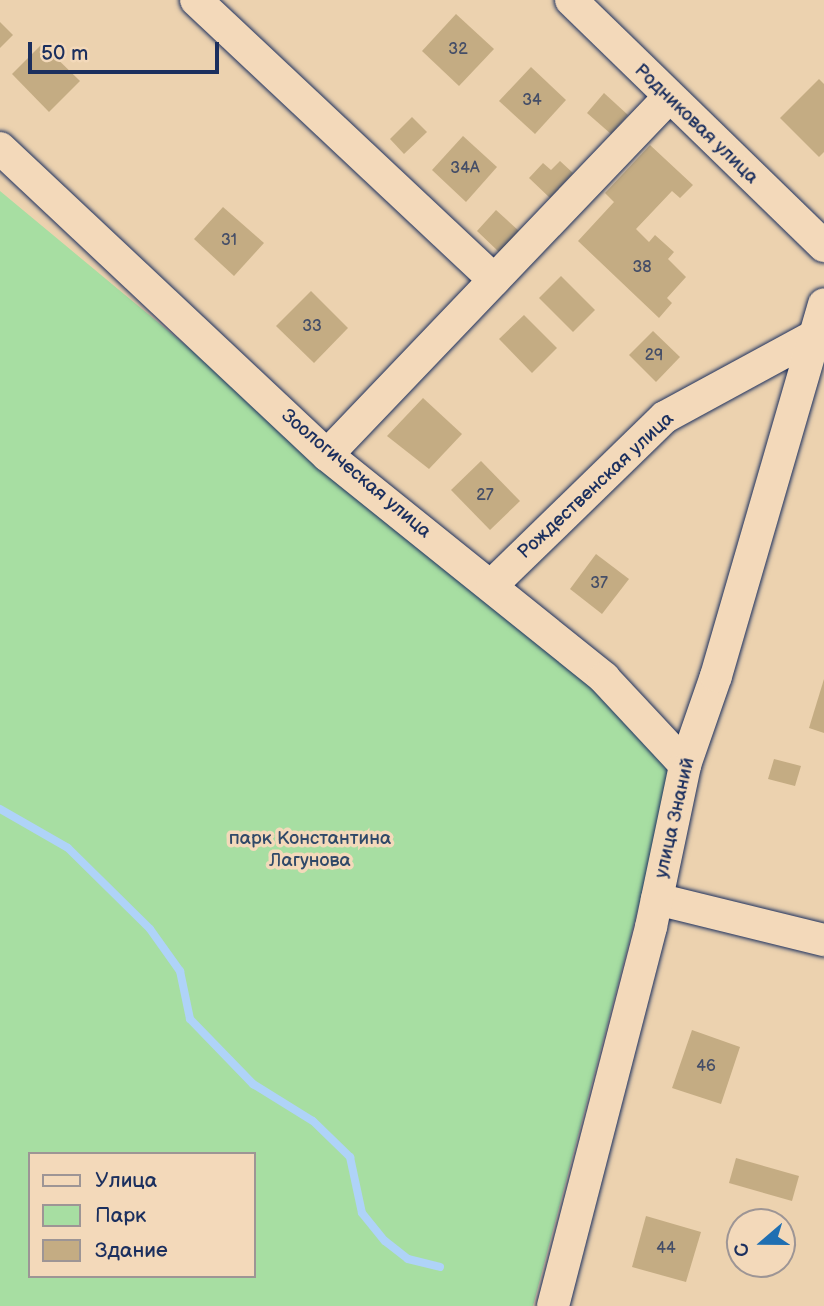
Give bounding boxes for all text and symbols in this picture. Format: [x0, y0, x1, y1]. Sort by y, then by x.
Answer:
scale bar [32, 28, 222, 72]
house number: 32 [448, 40, 468, 60]
text: 50 m [41, 41, 88, 66]
street label: Родниковая улица [629, 59, 763, 189]
house number: 34 [522, 91, 542, 111]
house number: 34А [450, 159, 480, 179]
house number: 31 [221, 231, 237, 251]
house number: 38 [632, 258, 652, 278]
house number: 33 [302, 317, 322, 337]
house number: 29 [645, 346, 663, 366]
street label: Зоологическая улица [276, 405, 436, 543]
street label: Рождественская улица [513, 408, 679, 564]
house number: 27 [476, 486, 494, 506]
house number: 37 [590, 574, 608, 594]
street label: улица Знаний [650, 755, 700, 881]
park label: парк Константина Лагунова [229, 828, 391, 872]
house number: 46 [696, 1057, 716, 1077]
legend [28, 1152, 256, 1278]
text: Улица [95, 1168, 157, 1193]
text: Парк [95, 1203, 146, 1228]
north arrow [726, 1208, 796, 1278]
text: Здание [95, 1238, 168, 1263]
house number: 44 [656, 1239, 676, 1259]
text: С [730, 1240, 756, 1260]

